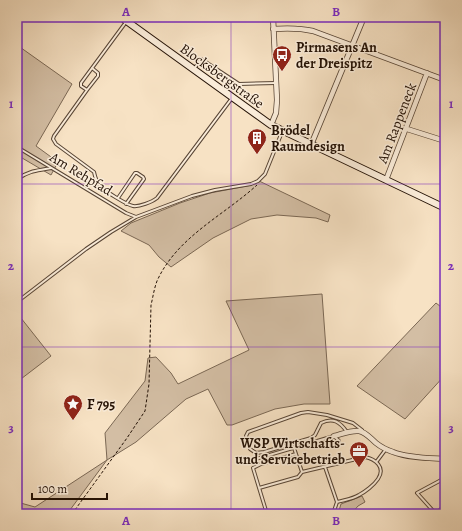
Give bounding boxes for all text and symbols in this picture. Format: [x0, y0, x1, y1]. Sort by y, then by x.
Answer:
text: A [121, 3, 131, 20]
text: B [332, 3, 340, 20]
place label: Pirmasens An der Dreispitz [296, 38, 377, 73]
street label: Blocksbergstraße [176, 39, 268, 113]
bus stop icon: Pirmasens An der Dreispitz [271, 44, 293, 72]
street label: Am Rappeneck [373, 80, 421, 167]
text: 1 [9, 95, 14, 112]
text: 1 [449, 95, 454, 112]
place label: Brödel Raumdesign [271, 121, 345, 156]
building icon: Brödel Raumdesign [246, 127, 268, 155]
street label: Am Rehpfad [45, 147, 116, 200]
text: 2 [8, 257, 15, 274]
text: 2 [448, 257, 455, 274]
place icon: F 795 [62, 393, 84, 421]
place label: F 795 [87, 395, 115, 414]
text: 3 [8, 419, 14, 436]
text: 3 [448, 419, 454, 436]
place label: WSP Wirtschafts- und Servicebetrieb [235, 434, 345, 469]
office icon: WSP Wirtschafts- und Servicebetrieb [348, 440, 370, 468]
scale bar [32, 475, 107, 501]
text: 100 m [38, 481, 67, 497]
text: A [121, 512, 131, 529]
text: B [332, 512, 340, 529]

